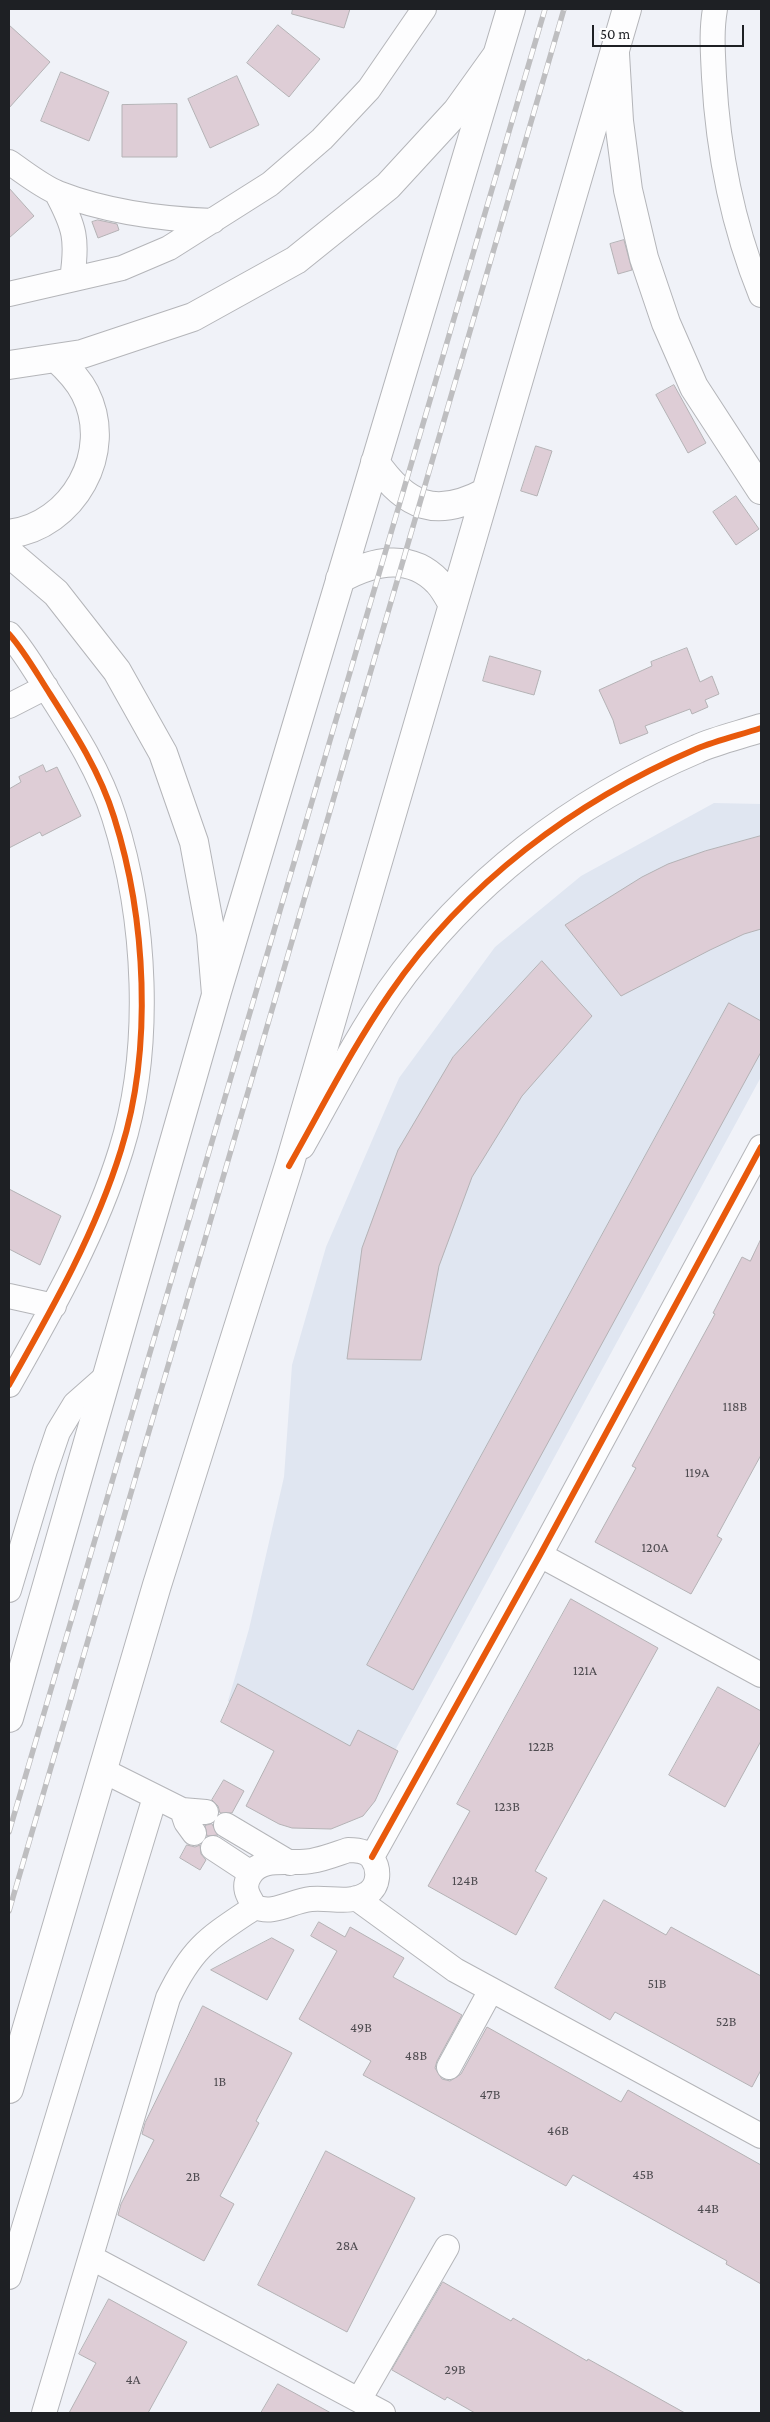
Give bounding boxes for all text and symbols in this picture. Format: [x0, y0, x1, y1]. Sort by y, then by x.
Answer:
scale bar [595, 15, 748, 47]
text: 50 m [600, 26, 630, 42]
house number: 118B [723, 1399, 747, 1415]
house number: 119A [685, 1465, 709, 1481]
house number: 120A [641, 1540, 669, 1556]
house number: 121A [573, 1663, 597, 1679]
house number: 122B [528, 1739, 554, 1755]
house number: 123B [494, 1799, 520, 1815]
house number: 124B [452, 1873, 478, 1889]
house number: 51B [648, 1976, 666, 1992]
house number: 52B [716, 2014, 736, 2030]
house number: 49B [350, 2020, 372, 2036]
house number: 48B [405, 2048, 427, 2064]
house number: 1B [214, 2074, 226, 2090]
house number: 47B [480, 2087, 500, 2103]
house number: 46B [547, 2123, 569, 2139]
house number: 45B [632, 2167, 654, 2183]
house number: 2B [186, 2169, 200, 2185]
house number: 44B [697, 2201, 719, 2217]
house number: 28A [336, 2238, 358, 2254]
house number: 29B [444, 2362, 466, 2378]
house number: 4A [125, 2372, 141, 2388]

